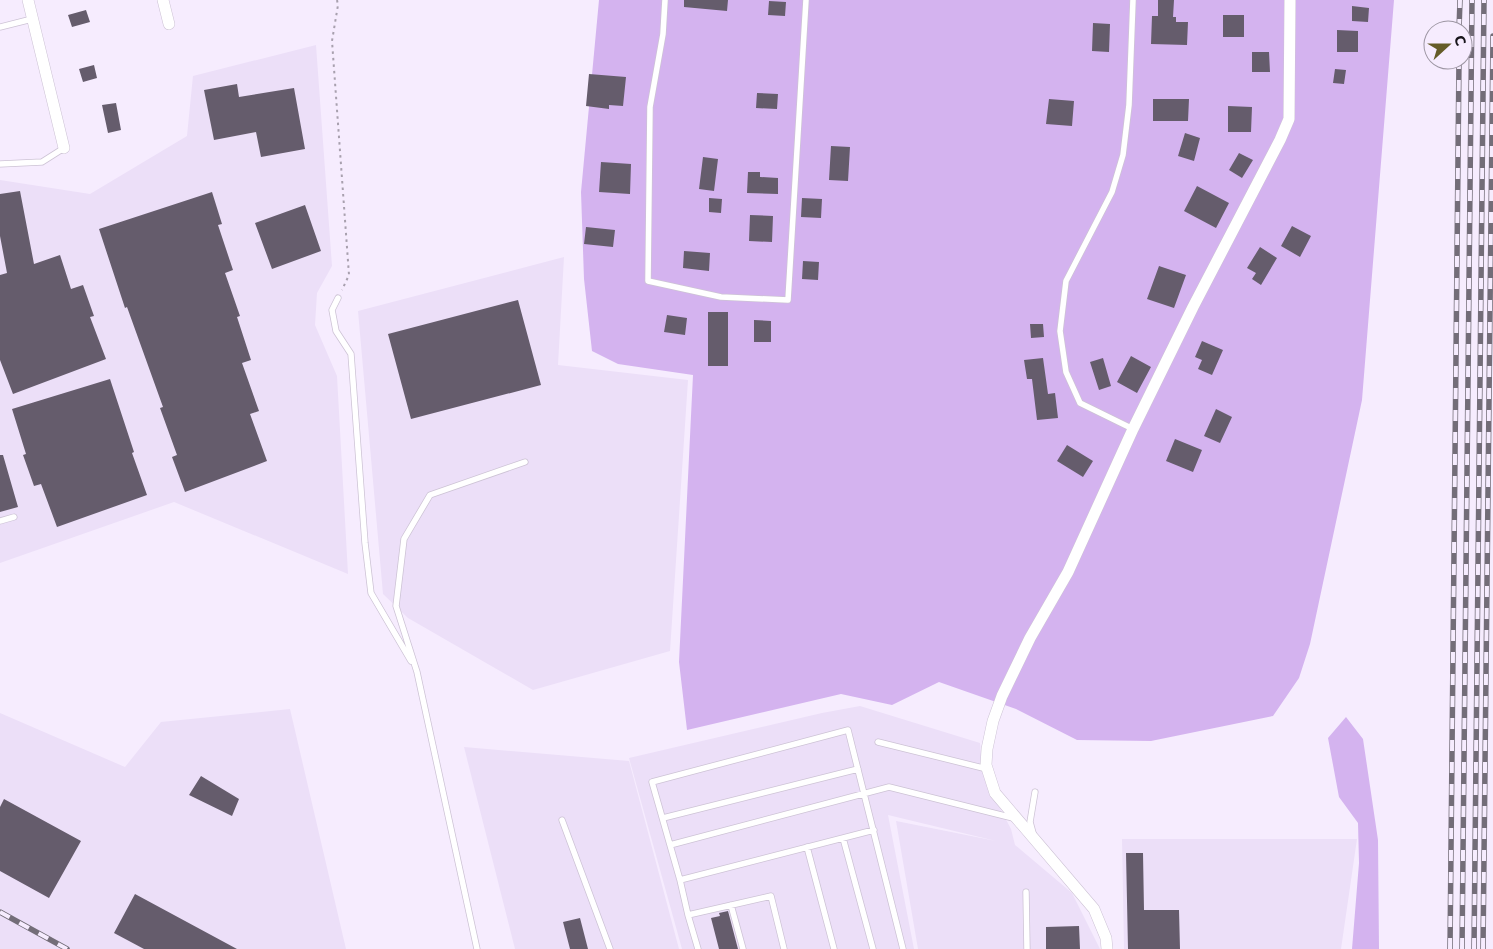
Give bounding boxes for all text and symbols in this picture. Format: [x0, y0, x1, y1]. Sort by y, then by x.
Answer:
north arrow [1423, 20, 1473, 70]
text: С [1451, 33, 1470, 48]

